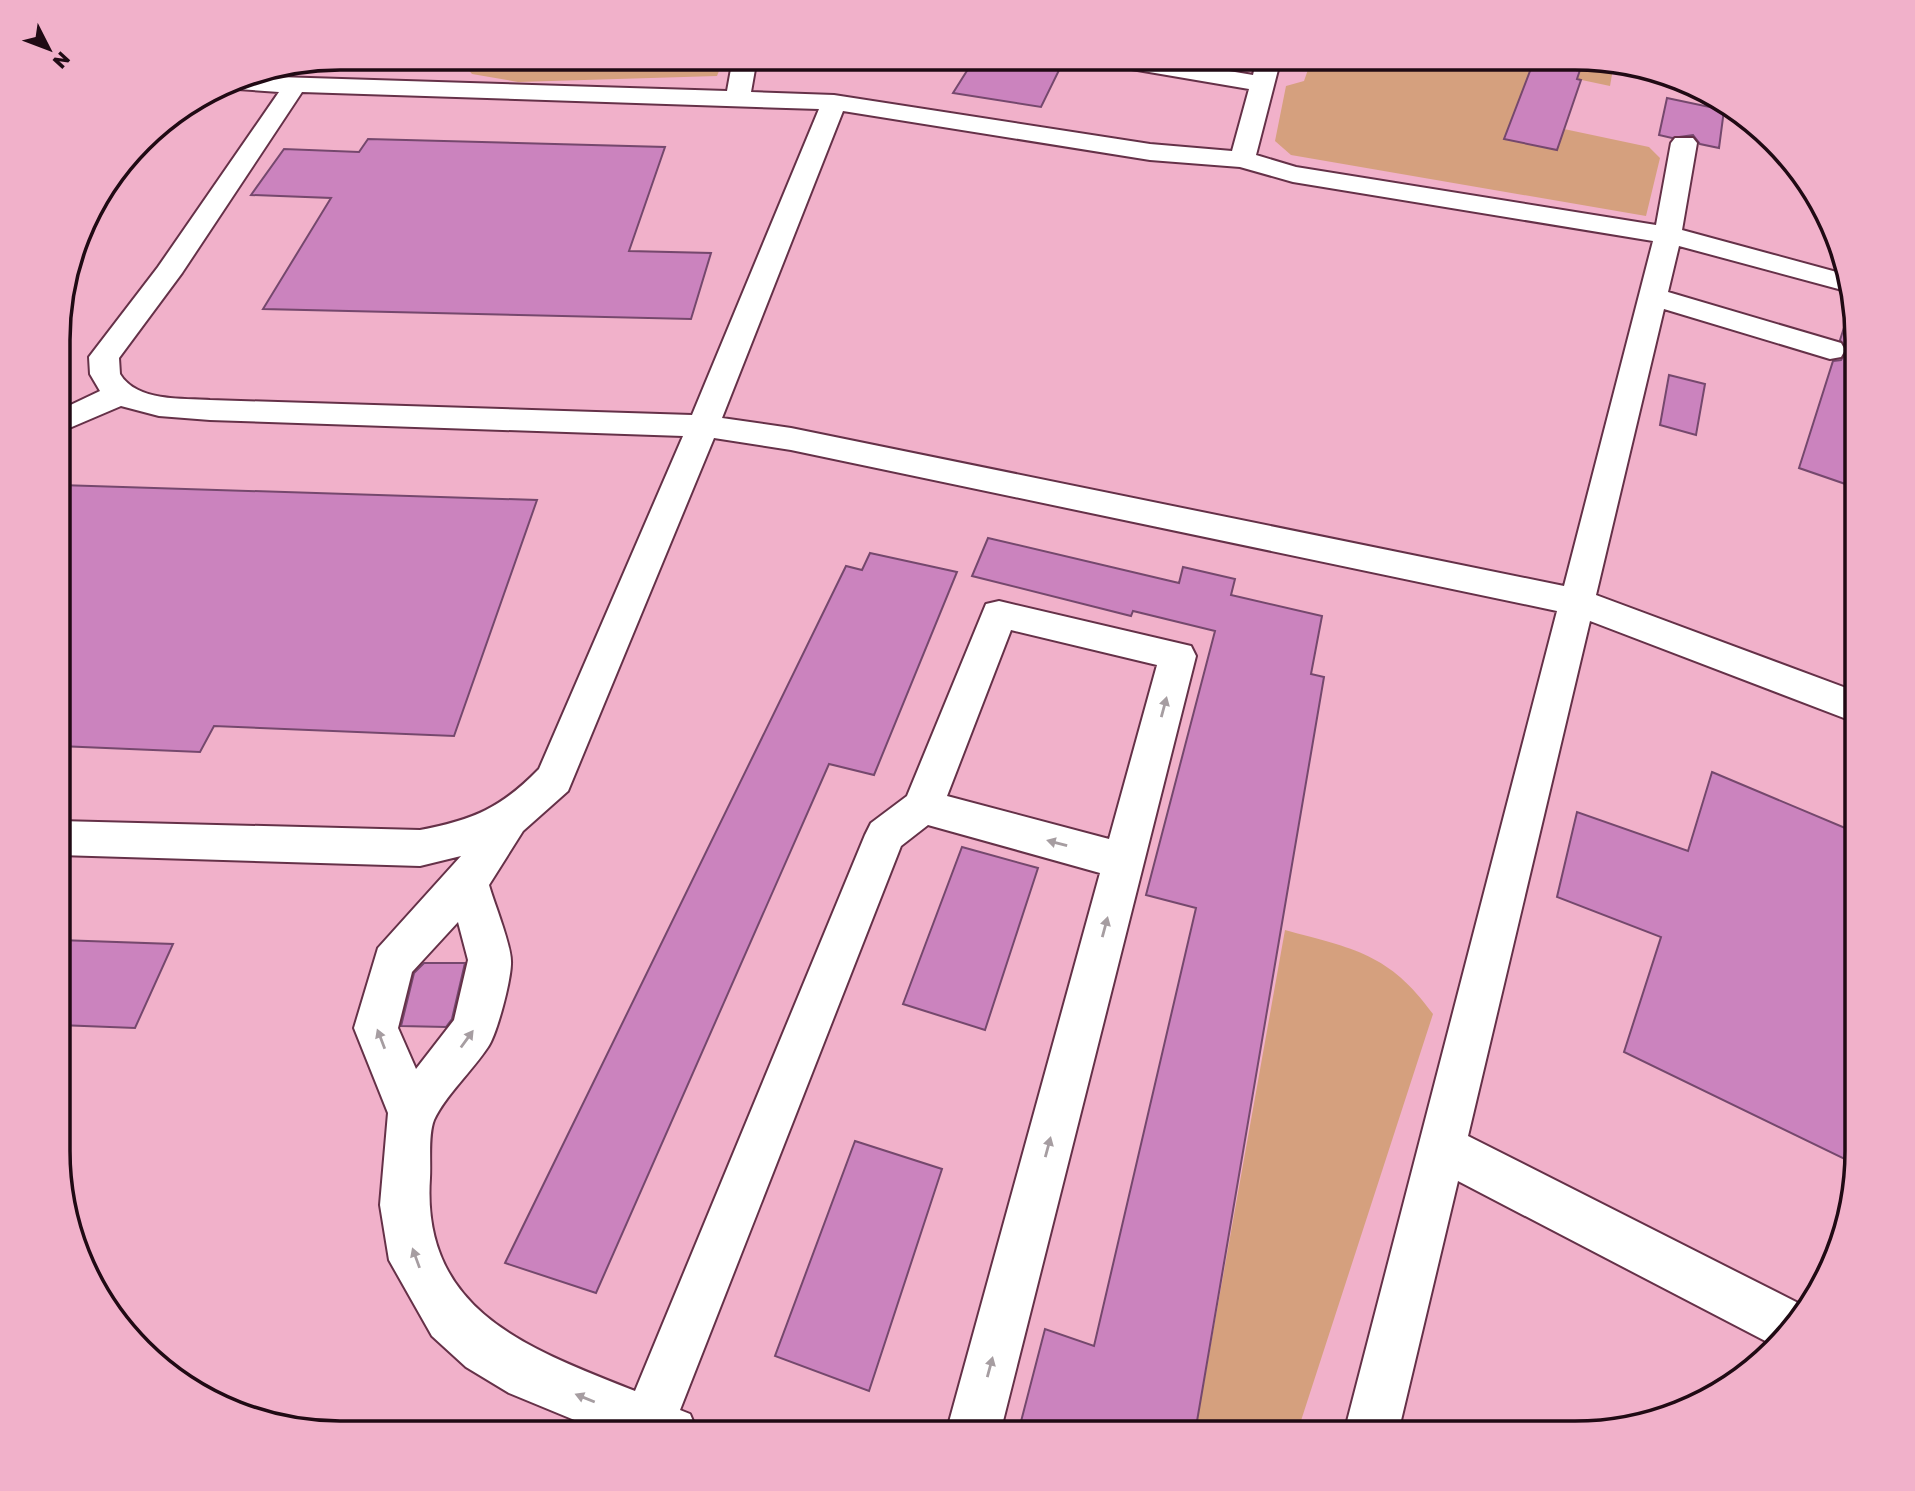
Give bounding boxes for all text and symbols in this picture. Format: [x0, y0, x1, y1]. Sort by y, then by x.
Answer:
north arrow [14, 14, 84, 84]
text: N [49, 48, 75, 74]
one-way arrow [1159, 696, 1170, 718]
one-way arrow [1045, 837, 1067, 848]
one-way arrow [1100, 916, 1111, 938]
one-way arrow [375, 1028, 386, 1049]
one-way arrow [459, 1030, 473, 1048]
one-way arrow [1043, 1136, 1054, 1158]
one-way arrow [410, 1248, 421, 1269]
one-way arrow [985, 1356, 996, 1378]
one-way arrow [575, 1392, 596, 1403]

